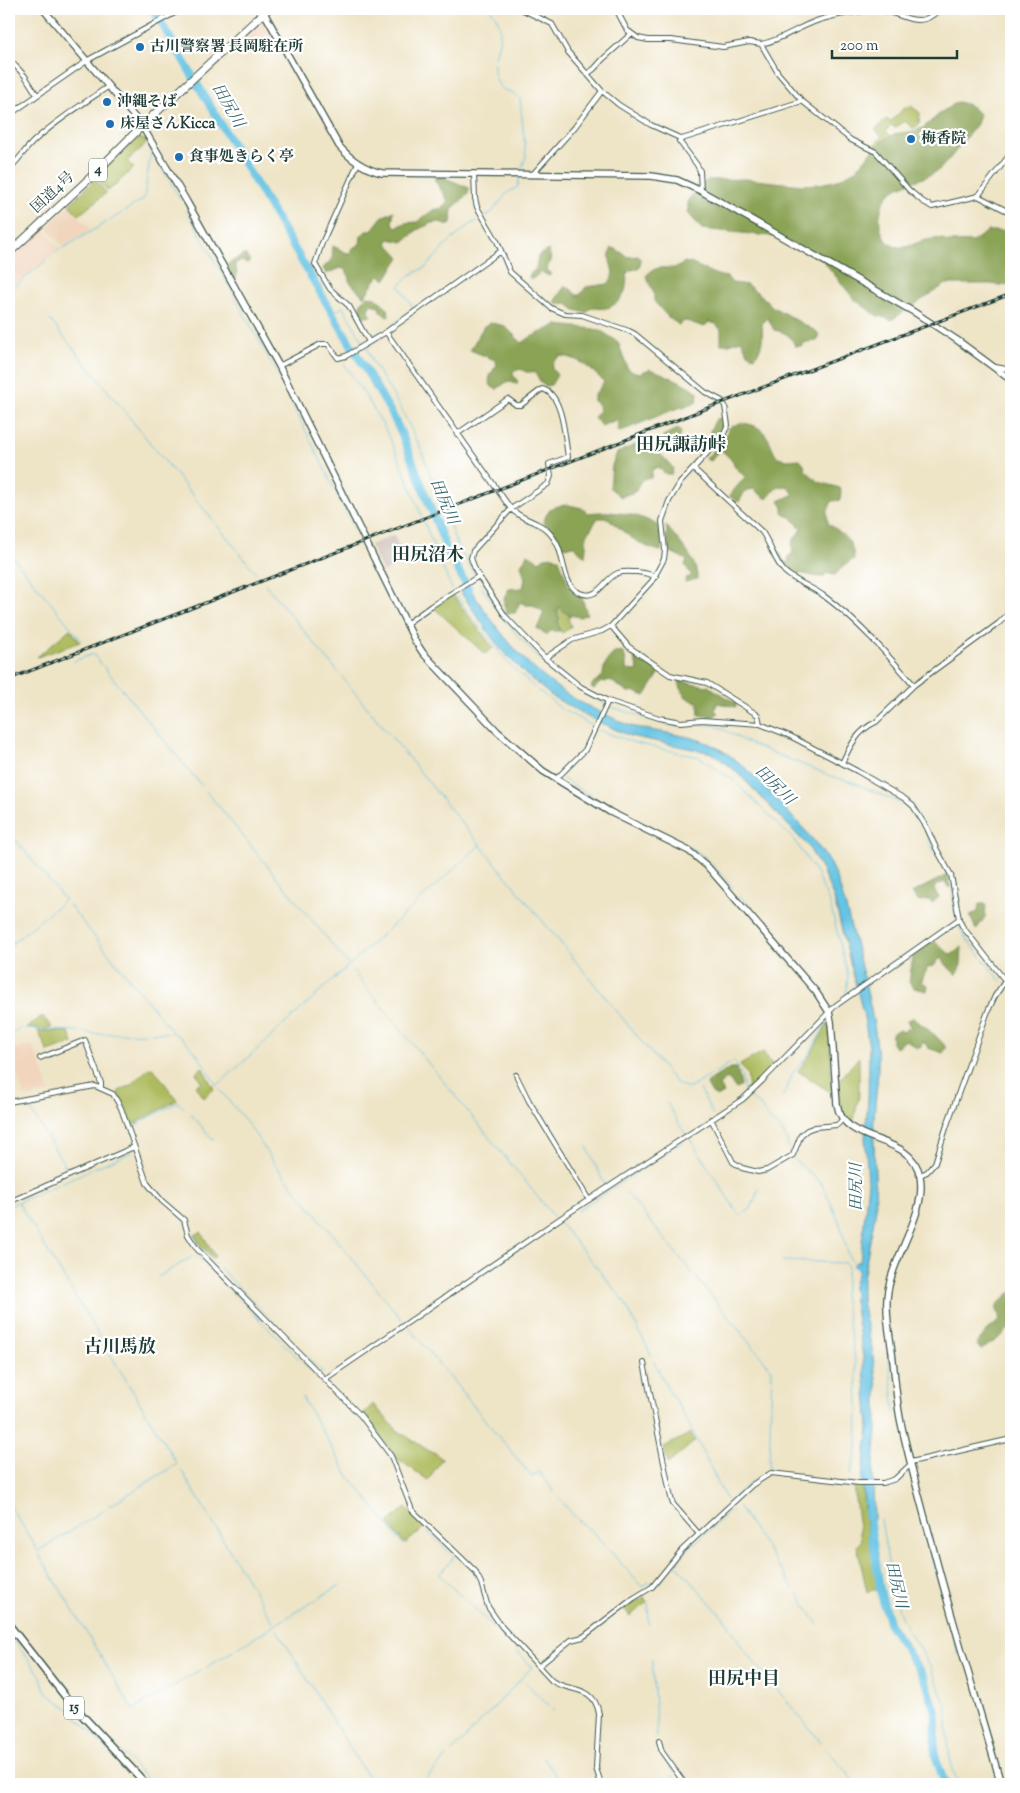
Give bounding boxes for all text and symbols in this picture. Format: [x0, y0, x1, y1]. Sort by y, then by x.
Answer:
scale bar [832, 28, 958, 60]
text: 200 m [840, 36, 879, 57]
place label: 古川警察署 長岡駐在所 [150, 37, 303, 58]
marker: 古川警察署 長岡駐在所 [134, 41, 146, 53]
water label: 田尻川 [205, 79, 250, 134]
place label: 沖縄そば [117, 92, 178, 113]
marker: 沖縄そば [101, 96, 113, 108]
place label: 床屋さんKicca [120, 114, 216, 135]
marker: 床屋さんKicca [104, 118, 116, 130]
place label: 梅香院 [921, 129, 966, 150]
marker: 梅香院 [905, 133, 917, 145]
place label: 食事処きらく亭 [189, 147, 294, 168]
marker: 食事処きらく亭 [173, 151, 185, 163]
road number: 4 [89, 158, 107, 182]
street label: 国道4号 [27, 167, 79, 219]
district label: 田尻諏訪峠 [636, 433, 726, 459]
water label: 田尻川 [423, 475, 464, 530]
district label: 田尻沼木 [392, 543, 464, 569]
water label: 田尻川 [749, 761, 801, 813]
water label: 田尻川 [846, 1161, 869, 1211]
district label: 古川馬放 [84, 1335, 156, 1361]
water label: 田尻川 [878, 1559, 912, 1613]
district label: 田尻中目 [708, 1667, 780, 1693]
road number: 15 [64, 1696, 84, 1720]

